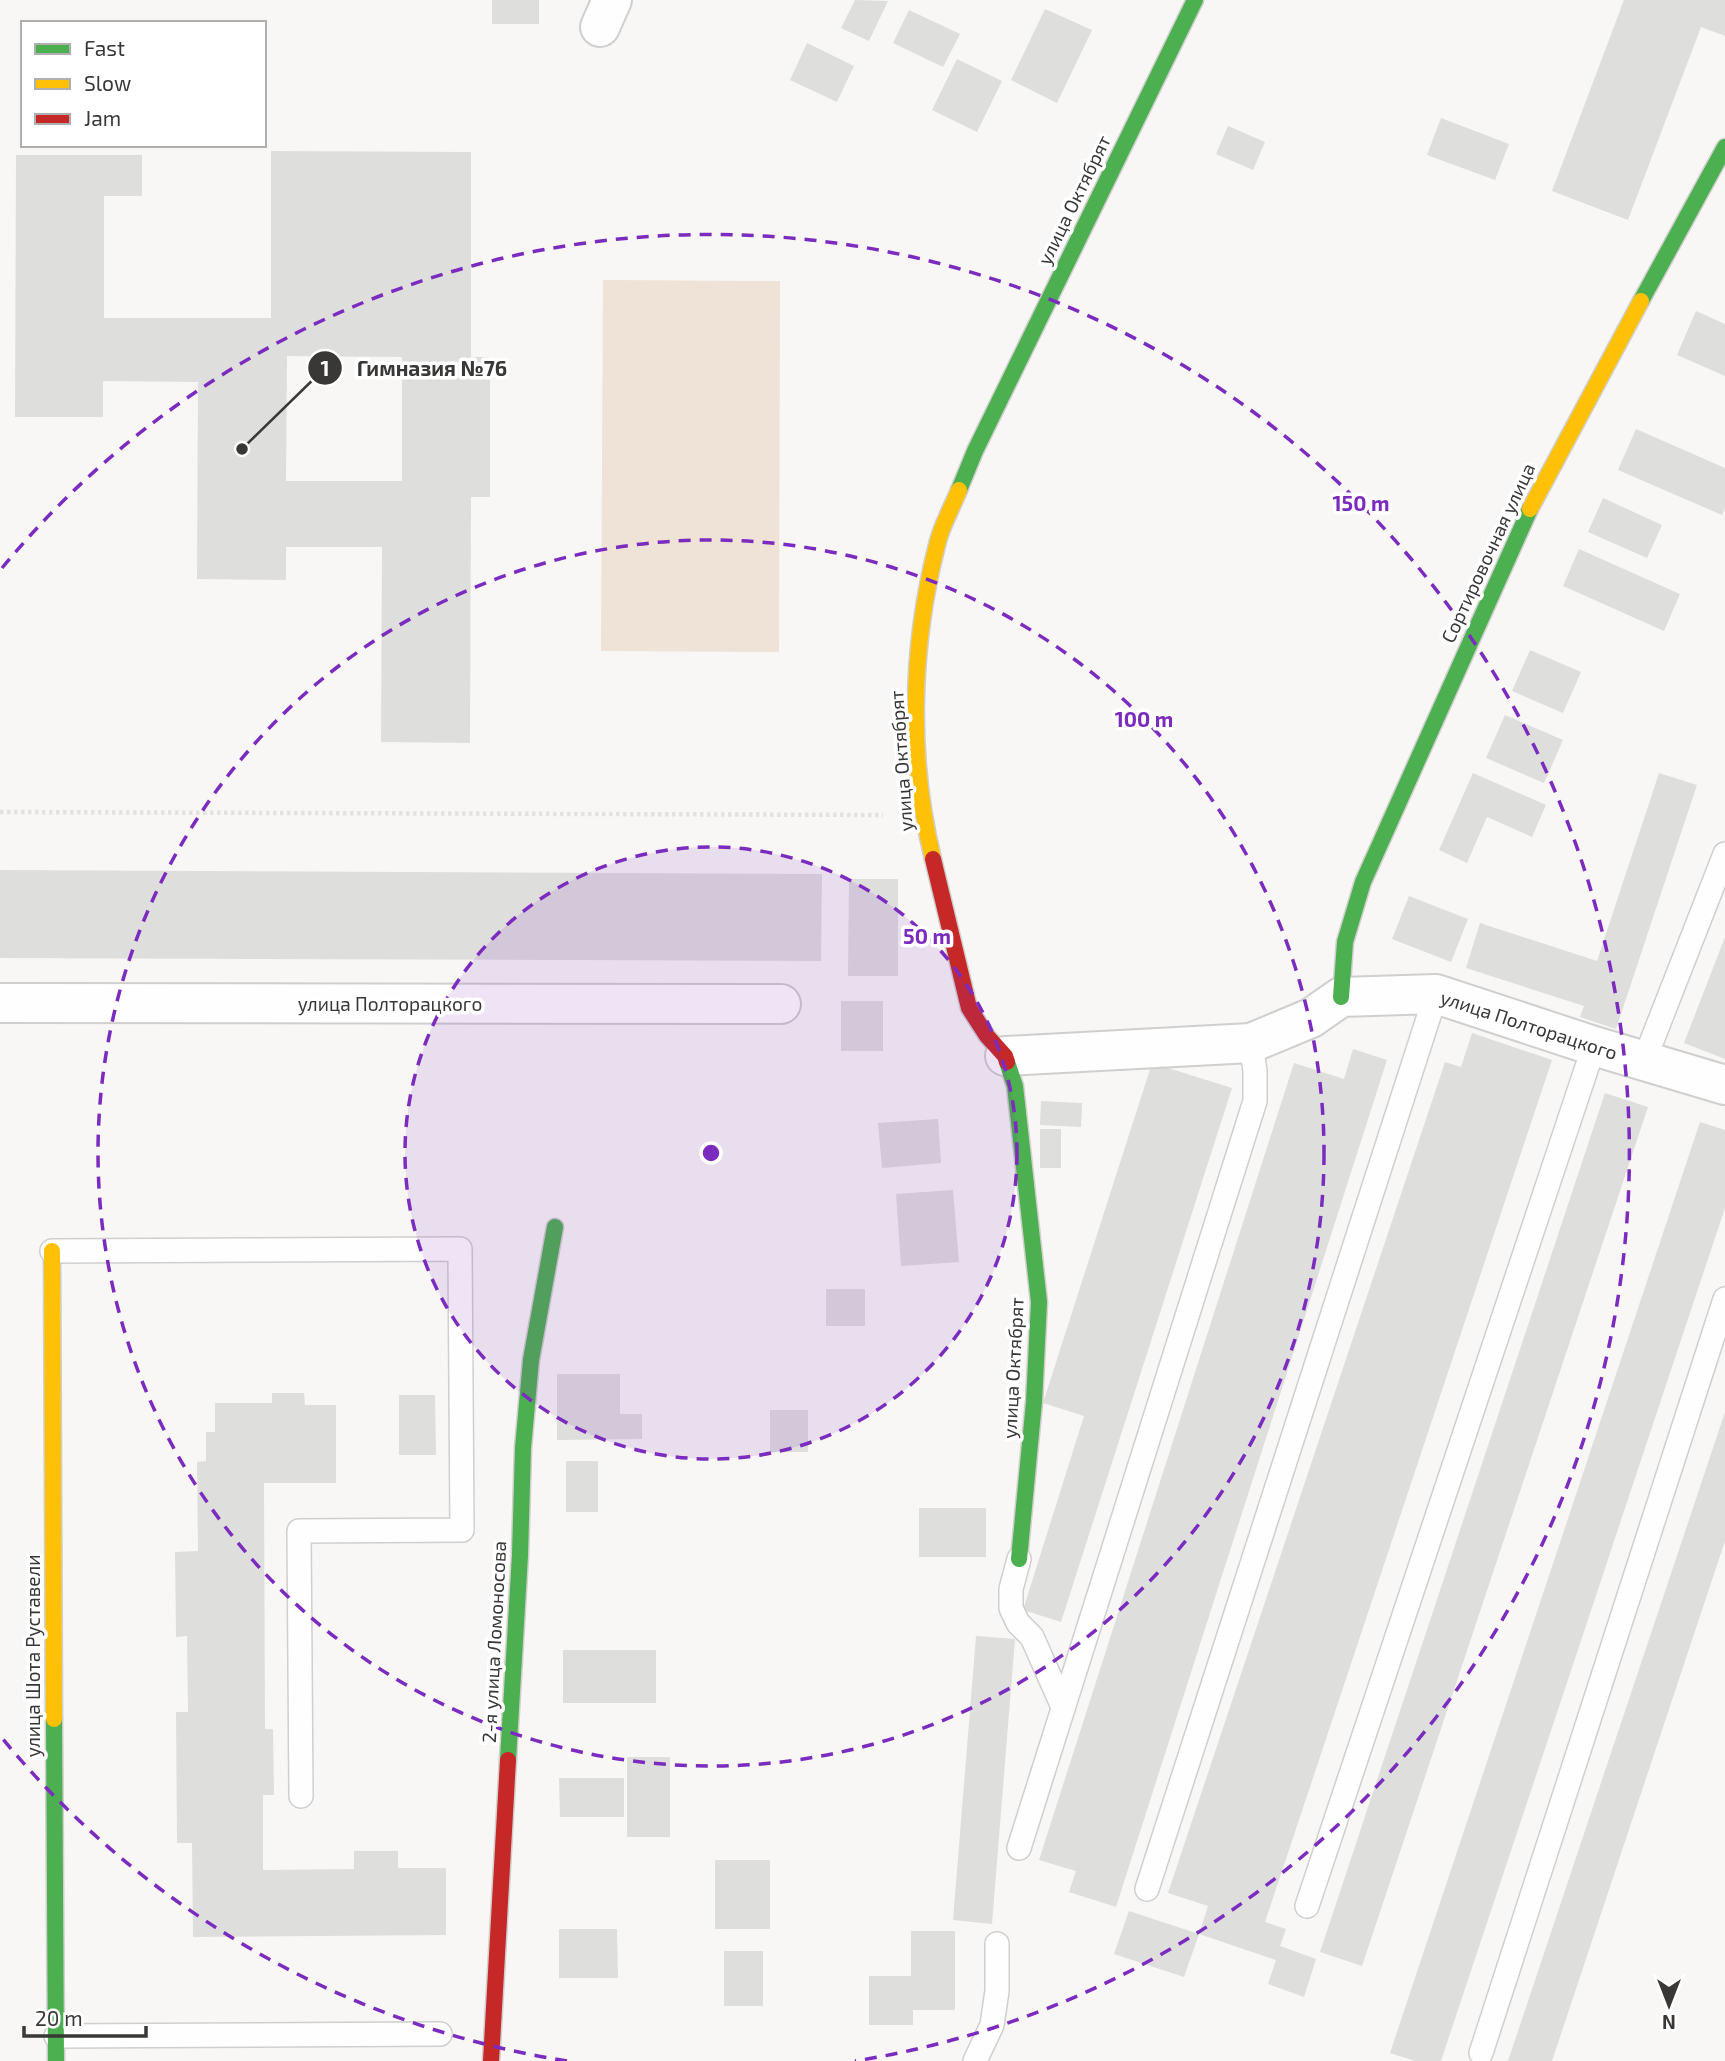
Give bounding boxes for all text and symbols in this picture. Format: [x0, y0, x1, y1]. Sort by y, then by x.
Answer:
legend [21, 21, 266, 147]
text: Fast [84, 35, 125, 60]
text: Slow [84, 70, 131, 95]
text: Jam [84, 105, 121, 130]
street label: улица Октябрят [1032, 131, 1116, 269]
callout: Гимназия №76 [308, 347, 521, 389]
text: 1 [320, 355, 330, 380]
text: Гимназия №76 [357, 355, 507, 380]
street label: Сортировочная улица [1436, 459, 1540, 647]
text: 150 m [1333, 490, 1389, 515]
street label: улица Октябрят [884, 690, 918, 832]
text: 100 m [1115, 706, 1173, 731]
text: 50 m [903, 923, 951, 948]
street label: улица Полторацкого [1437, 985, 1621, 1065]
street label: улица Полторацкого [298, 992, 482, 1016]
centre of rings [699, 1141, 723, 1165]
street label: улица Октябрят [997, 1297, 1029, 1439]
street label: 2-я улица Ломоносова [477, 1540, 511, 1744]
street label: улица Шота Руставели [21, 1555, 45, 1757]
north arrow [1634, 1970, 1704, 2040]
scale bar [24, 1994, 147, 2038]
text: 20 m [35, 2005, 83, 2030]
text: N [1662, 2011, 1676, 2034]

